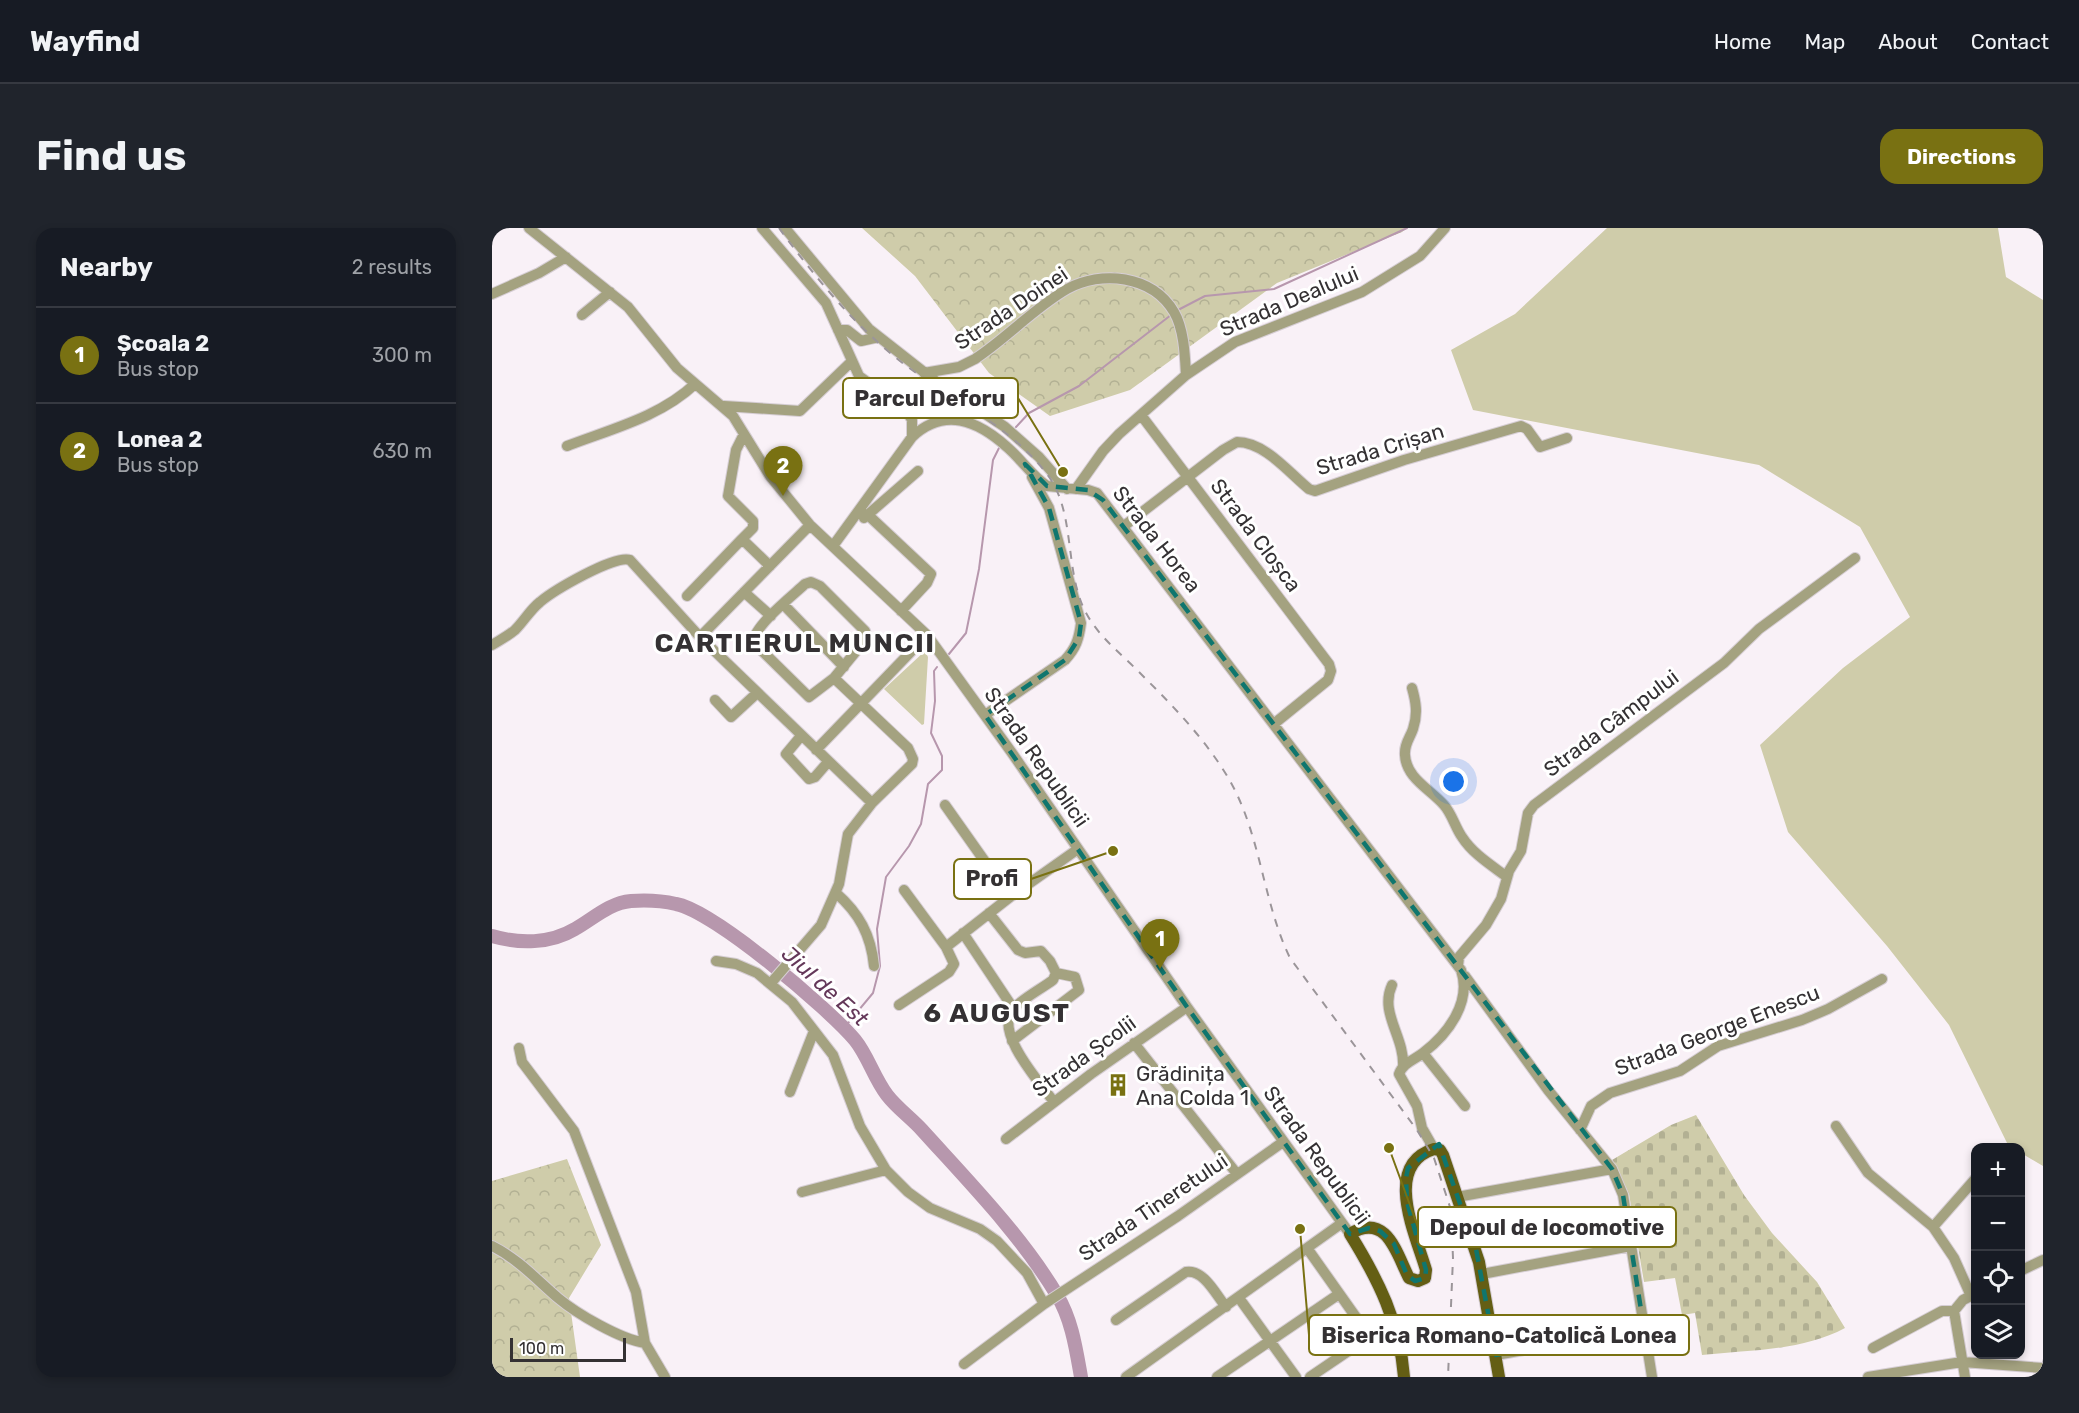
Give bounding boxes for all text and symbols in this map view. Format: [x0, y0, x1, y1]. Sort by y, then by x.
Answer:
text: Wayfind [30, 25, 140, 58]
text: Home [1714, 29, 1771, 54]
text: Map [1804, 29, 1845, 54]
text: About [1878, 29, 1938, 54]
text: Contact [1971, 29, 2049, 54]
button: Directions [1880, 129, 2043, 184]
text: Find us [36, 131, 187, 181]
text: Nearby [60, 252, 153, 283]
text: 2 results [352, 255, 432, 279]
street label: Strada Doinei [950, 261, 1072, 355]
street label: Strada Dealului [1216, 261, 1362, 341]
text: Școala 2 [117, 330, 209, 357]
text: 1 [75, 343, 84, 367]
text: 300 m [372, 343, 432, 367]
text: Bus stop [117, 357, 199, 381]
callout: Parcul Deforu [843, 378, 1018, 418]
text: Parcul Deforu [854, 385, 1006, 412]
street label: Strada Crișan [1313, 418, 1447, 480]
text: Lonea 2 [117, 426, 203, 453]
text: 2 [73, 439, 86, 463]
text: 630 m [373, 439, 432, 463]
pin: 2 [764, 446, 802, 496]
text: Bus stop [117, 453, 199, 477]
street label: Strada Cloșca [1205, 474, 1307, 596]
street label: Strada Horea [1108, 481, 1206, 597]
district label: CARTIERUL MUNCII [655, 627, 935, 659]
street label: Strada Câmpului [1539, 664, 1683, 782]
street label: Strada Republicii [979, 682, 1095, 832]
your location [1439, 767, 1468, 796]
callout: Profi [954, 859, 1031, 899]
text: Profi [966, 865, 1018, 892]
pin: 1 [1140, 920, 1180, 969]
water label: Jiul de Est [776, 940, 874, 1032]
street label: Strada George Enescu [1611, 979, 1823, 1081]
district label: 6 AUGUST [924, 997, 1070, 1029]
street label: Strada Școlii [1027, 1010, 1141, 1102]
place label: Grădinița Ana Colda 1 [1136, 1061, 1249, 1110]
building icon: Grădinița Ana Colda 1 [1105, 1072, 1131, 1098]
street label: Strada Republicii [1258, 1081, 1376, 1229]
map controls [1971, 1143, 2025, 1359]
button: + [1971, 1143, 2025, 1197]
street label: Strada Tineretului [1074, 1148, 1232, 1266]
button: − [1971, 1197, 2025, 1251]
callout: Depoul de locomotive [1418, 1207, 1676, 1247]
text: Depoul de locomotive [1430, 1214, 1664, 1241]
button: locate [1971, 1251, 2025, 1305]
button: layers [1971, 1305, 2025, 1359]
callout: Biserica Romano-Catolică Lonea [1309, 1315, 1689, 1355]
text: Biserica Romano-Catolică Lonea [1321, 1322, 1677, 1349]
scale bar [510, 1335, 626, 1362]
text: 100 m [519, 1339, 564, 1358]

